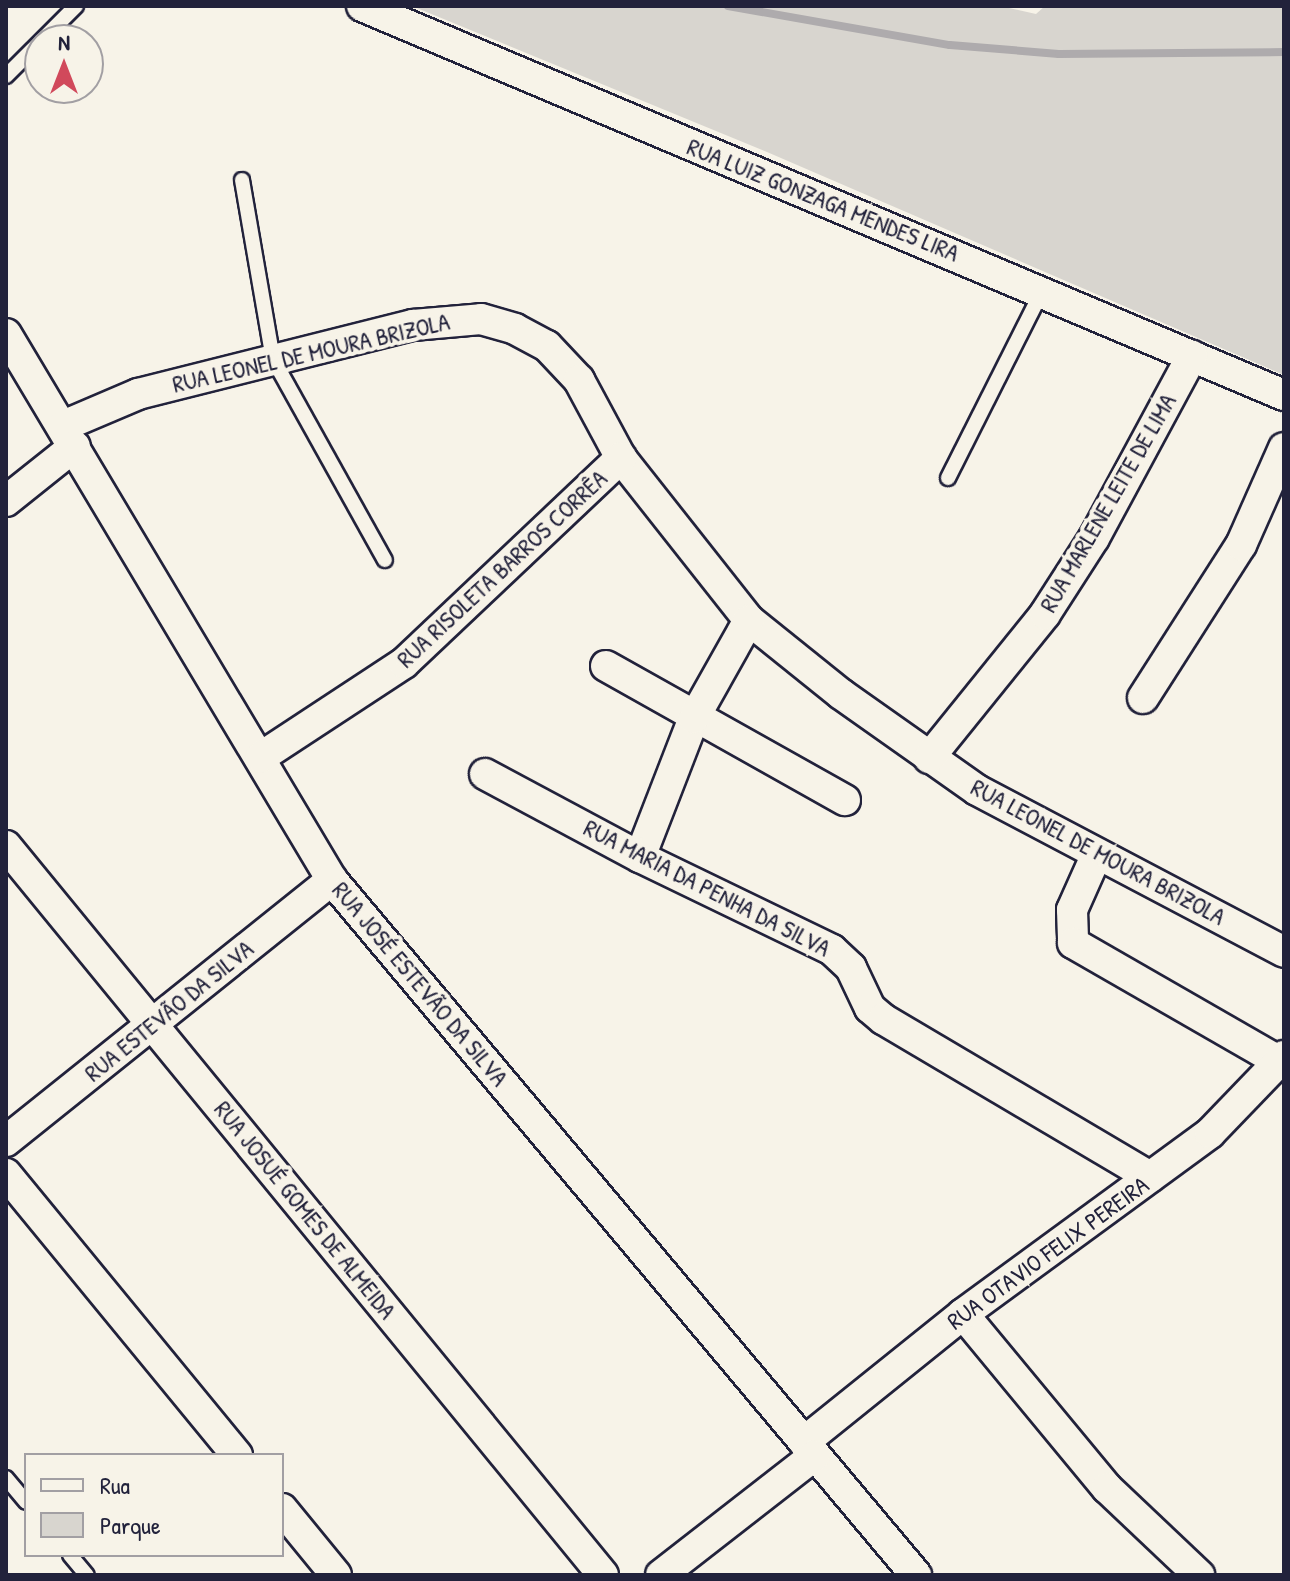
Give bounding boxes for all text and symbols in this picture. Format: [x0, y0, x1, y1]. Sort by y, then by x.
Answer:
north arrow [24, 24, 104, 104]
text: N [58, 27, 70, 57]
street label: RUA LUIZ GONZAGA MENDES LIRA [683, 132, 963, 268]
street label: RUA LEONEL DE MOURA BRIZOLA [170, 307, 452, 399]
street label: RUA MARLENE LEITE DE LIMA [1034, 389, 1182, 617]
street label: RUA RISOLETA BARROS CORRÊA [391, 464, 613, 674]
street label: RUA LEONEL DE MOURA BRIZOLA [966, 773, 1230, 931]
street label: RUA MARIA DA PENHA DA SILVA [579, 813, 835, 963]
street label: RUA JOSÉ ESTEVÃO DA SILVA [326, 876, 514, 1092]
street label: RUA ESTEVÃO DA SILVA [79, 934, 259, 1088]
street label: RUA JOSUÉ GOMES DE ALMEIDA [208, 1095, 402, 1325]
street label: RUA OTAVIO FELIX PEREIRA [942, 1170, 1154, 1336]
legend [24, 1453, 284, 1557]
text: Rua [100, 1469, 130, 1501]
text: Parque [100, 1509, 160, 1541]

